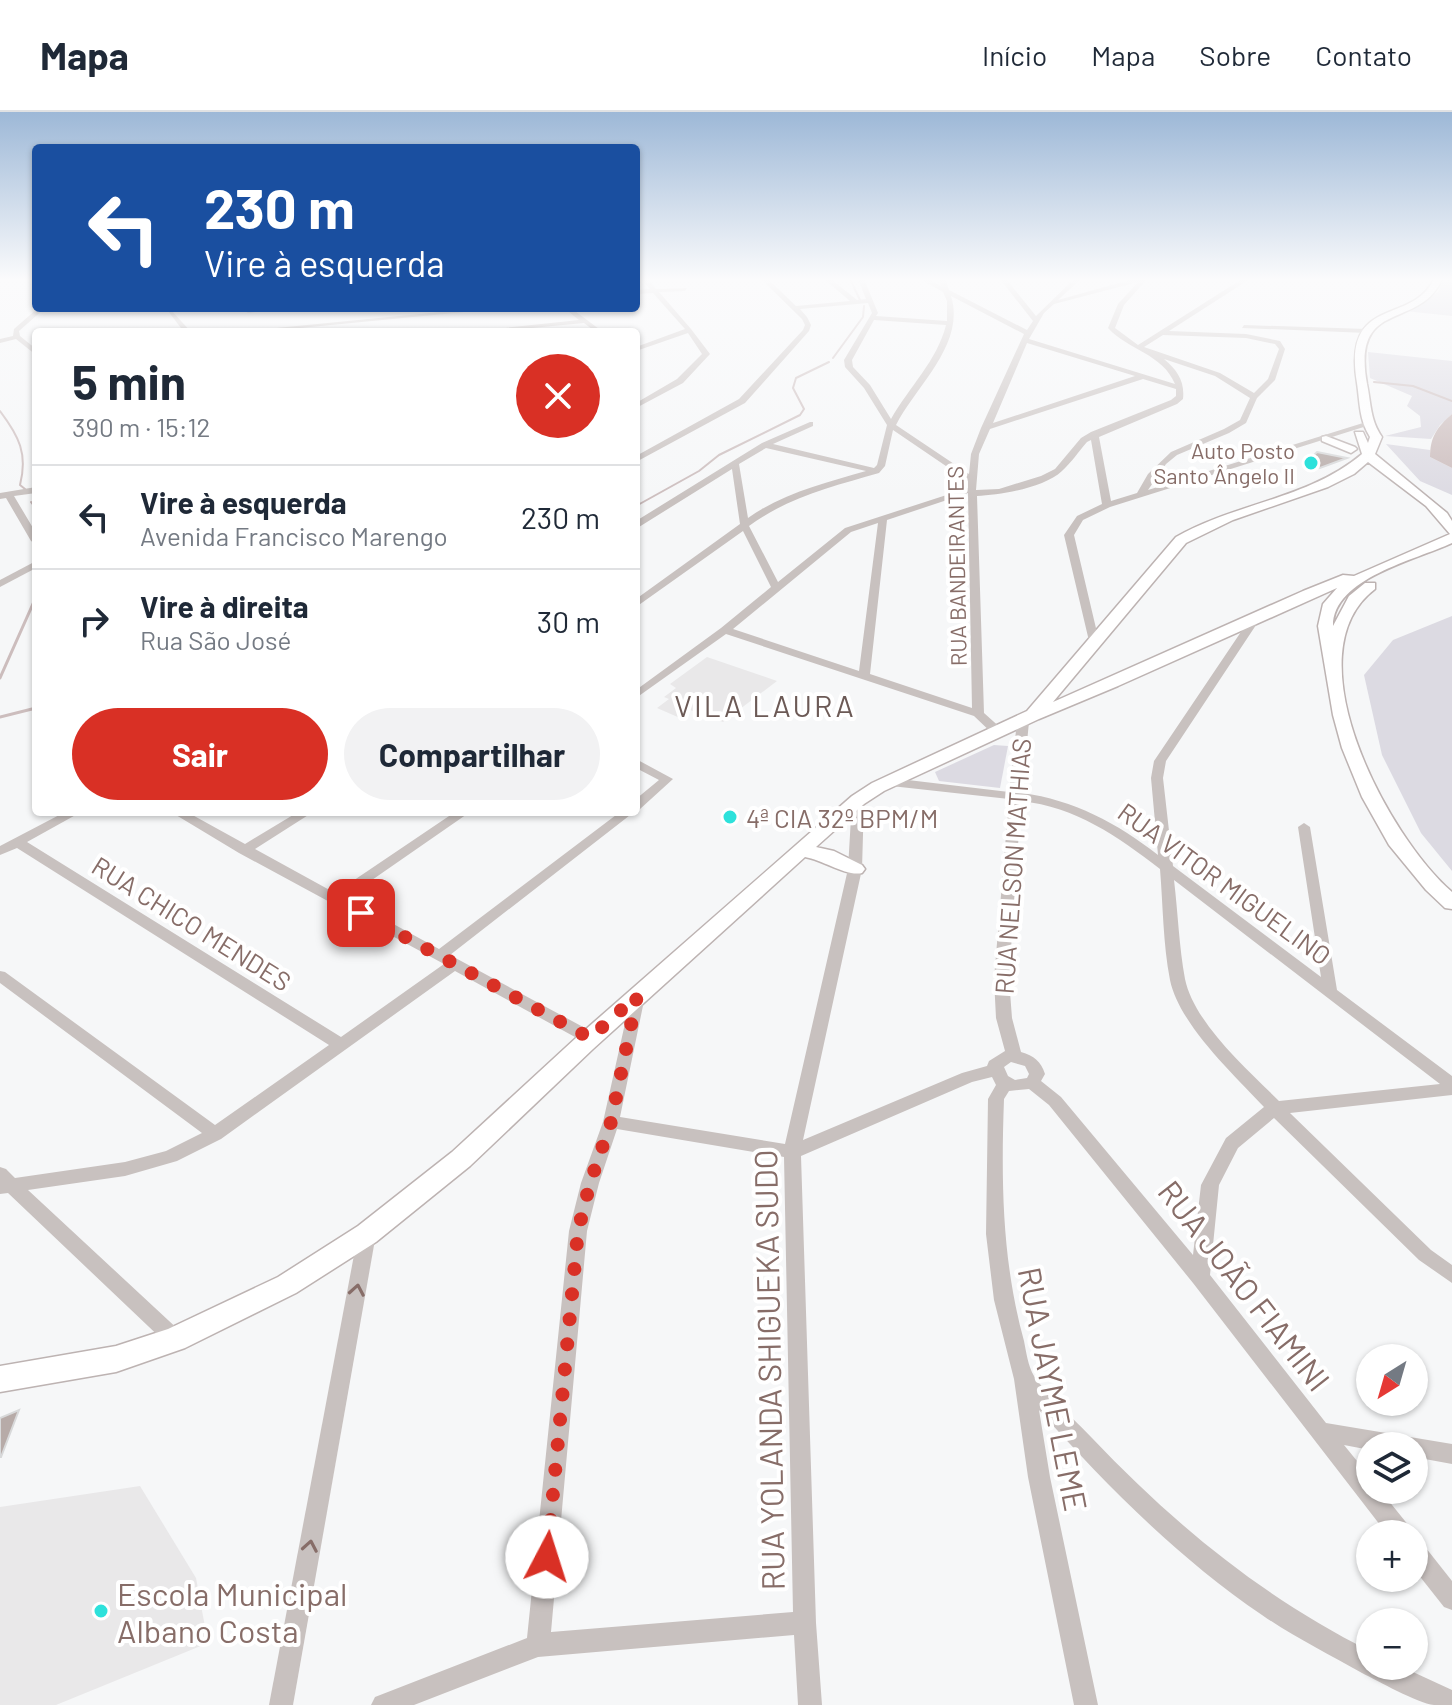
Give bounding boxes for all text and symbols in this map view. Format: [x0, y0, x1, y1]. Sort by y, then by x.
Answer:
text: Mapa [40, 32, 129, 78]
text: Início [982, 38, 1047, 72]
text: Mapa [1091, 38, 1155, 72]
text: Sobre [1199, 38, 1271, 72]
text: Contato [1315, 38, 1412, 72]
text: 230 m [204, 173, 355, 240]
icon: left [72, 176, 176, 280]
text: Vire à esquerda [204, 241, 445, 284]
text: 5 min [72, 352, 186, 410]
button: close [516, 354, 600, 438]
text: 390 m · 15:12 [72, 411, 211, 442]
place label: Auto Posto Santo Ângelo II [1153, 437, 1295, 488]
marker: Auto Posto Santo Ângelo II [1302, 454, 1320, 472]
street label: RUA BANDEIRANTES [941, 466, 971, 666]
text: Vire à esquerda [140, 484, 347, 520]
icon: left [72, 495, 116, 539]
text: 230 m [521, 499, 600, 535]
text: Avenida Francisco Marengo [140, 520, 448, 551]
text: Vire à direita [140, 588, 309, 624]
icon: right [72, 599, 116, 643]
text: 30 m [537, 603, 600, 639]
text: Rua São José [140, 624, 291, 655]
district label: VILA LAURA [674, 687, 856, 723]
button: Sair [72, 708, 328, 800]
button: Compartilhar [344, 708, 600, 800]
street label: RUA NELSON MATHIAS [988, 737, 1036, 995]
street label: RUA VITOR MIGUELINO [1113, 795, 1337, 971]
place label: 4ª CIA 32º BPM/M [746, 802, 938, 833]
marker: 4ª CIA 32º BPM/M [721, 808, 739, 826]
street label: RUA CHICO MENDES [87, 849, 297, 997]
pin [327, 879, 395, 947]
icon: arrive [339, 891, 383, 935]
street label: RUA YOLANDA SHIGUEKA SUDO [745, 1149, 791, 1591]
street label: RUA JOÃO FIAMINI [1151, 1172, 1339, 1398]
street label: RUA JAYME LEME [1012, 1264, 1096, 1514]
one-way arrow [347, 1283, 364, 1297]
north arrow [1356, 1344, 1428, 1416]
map controls [1356, 1344, 1428, 1680]
button: layers [1356, 1432, 1428, 1504]
position arrow [505, 1515, 589, 1599]
button: + [1356, 1520, 1428, 1592]
one-way arrow [301, 1539, 318, 1552]
place label: Escola Municipal Albano Costa [117, 1574, 347, 1649]
marker: Escola Municipal Albano Costa [92, 1602, 110, 1620]
button: − [1356, 1608, 1428, 1680]

